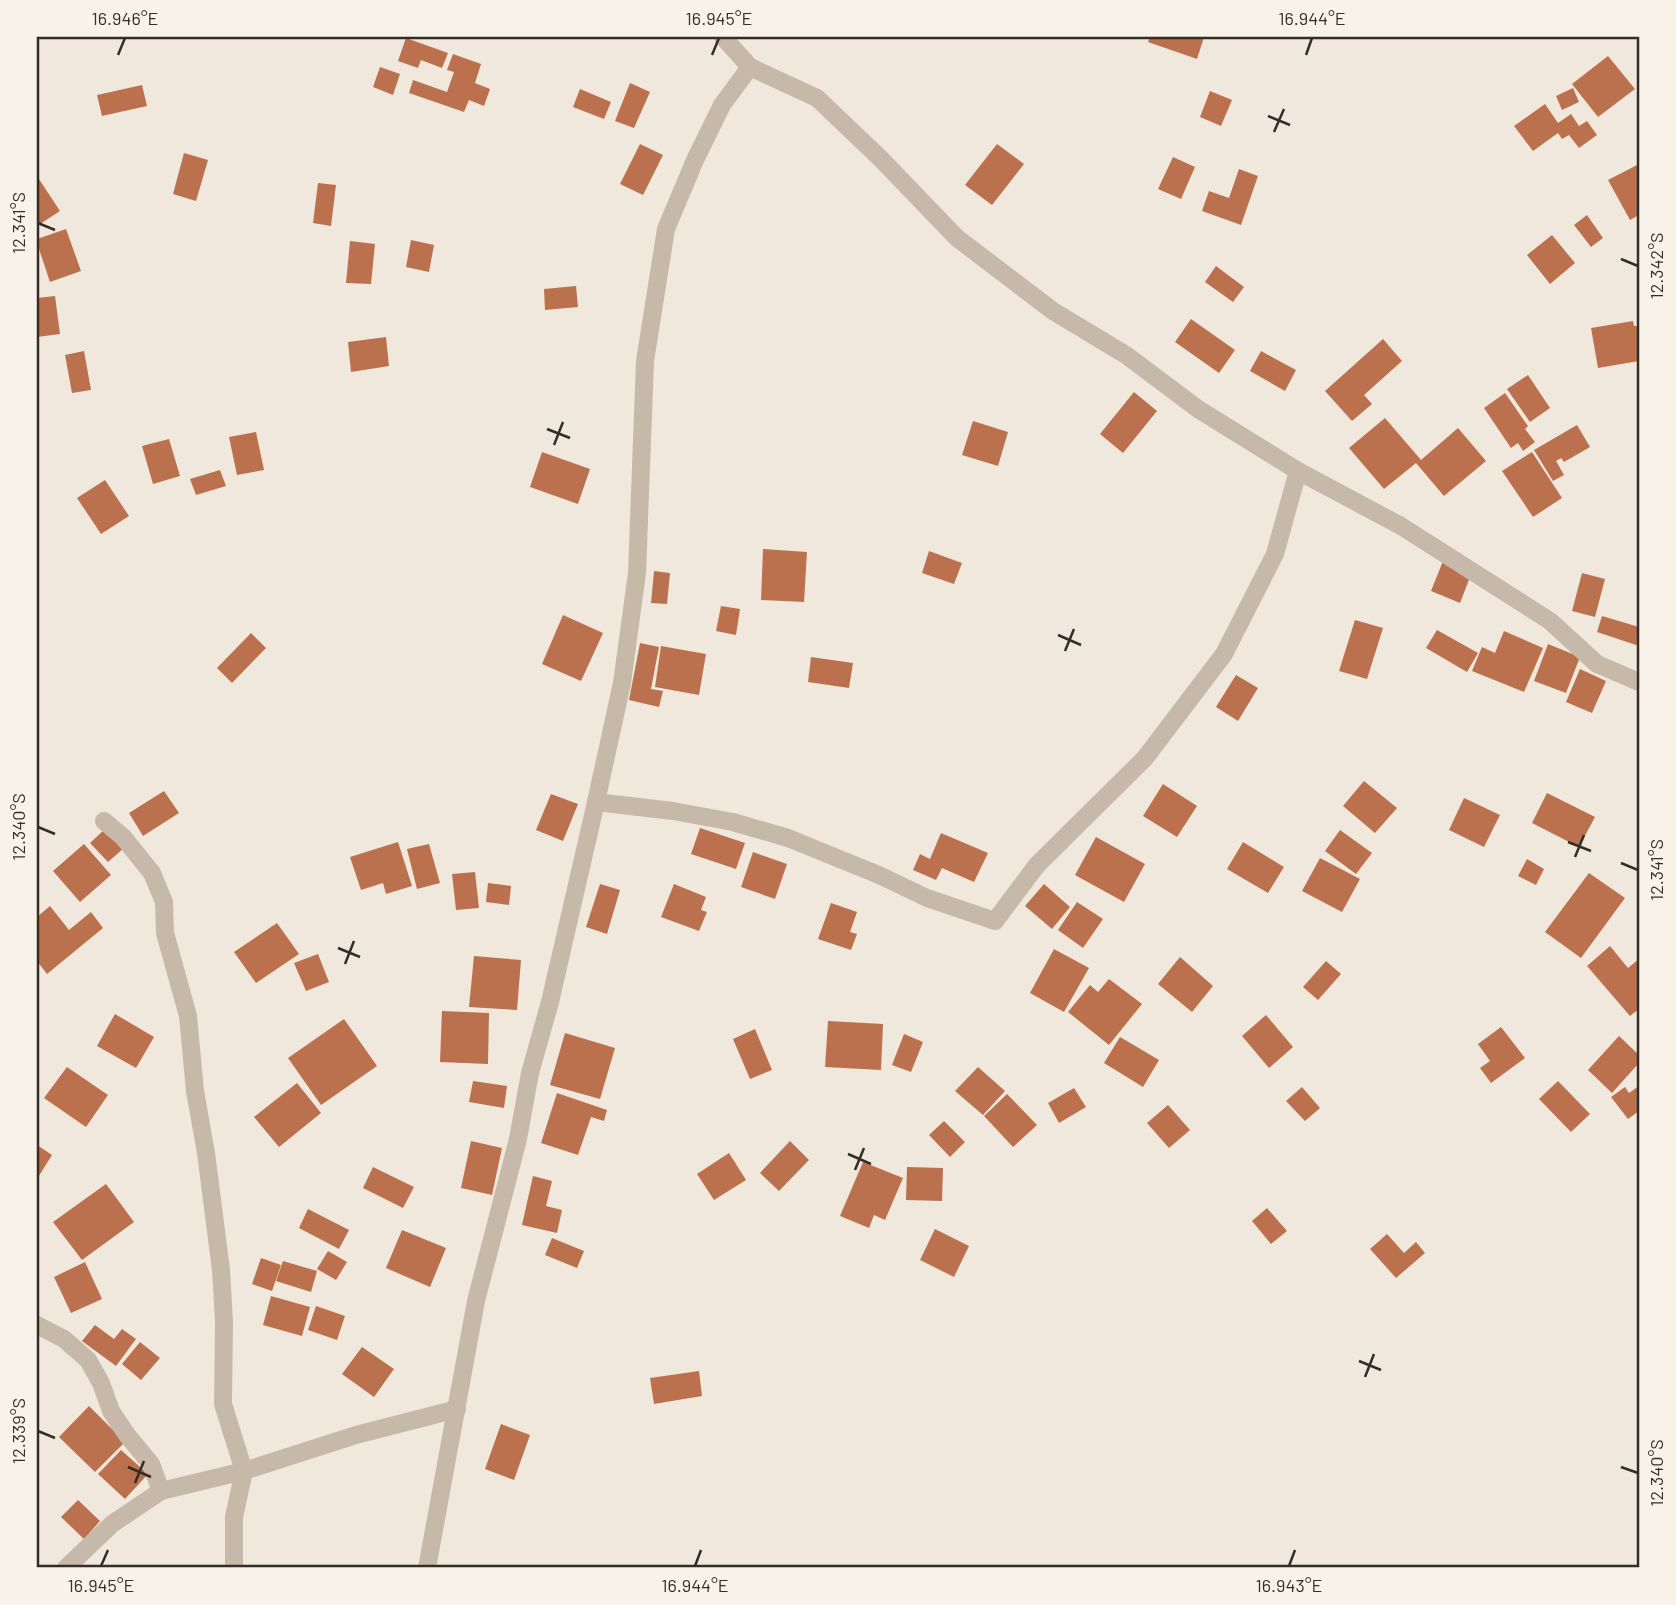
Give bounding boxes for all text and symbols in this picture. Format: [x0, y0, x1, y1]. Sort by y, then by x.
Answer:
text: 16.946°E [92, 7, 158, 29]
text: 16.945°E [686, 7, 752, 29]
text: 16.944°E [1278, 7, 1346, 29]
text: 12.341°S [7, 192, 29, 254]
text: 12.342°S [1645, 232, 1667, 300]
text: 12.340°S [7, 793, 29, 861]
text: 12.341°S [1645, 839, 1667, 901]
text: 12.339°S [7, 1398, 29, 1464]
text: 12.340°S [1645, 1439, 1667, 1507]
text: 16.945°E [68, 1574, 134, 1596]
text: 16.944°E [661, 1574, 729, 1596]
text: 16.943°E [1256, 1574, 1322, 1596]

